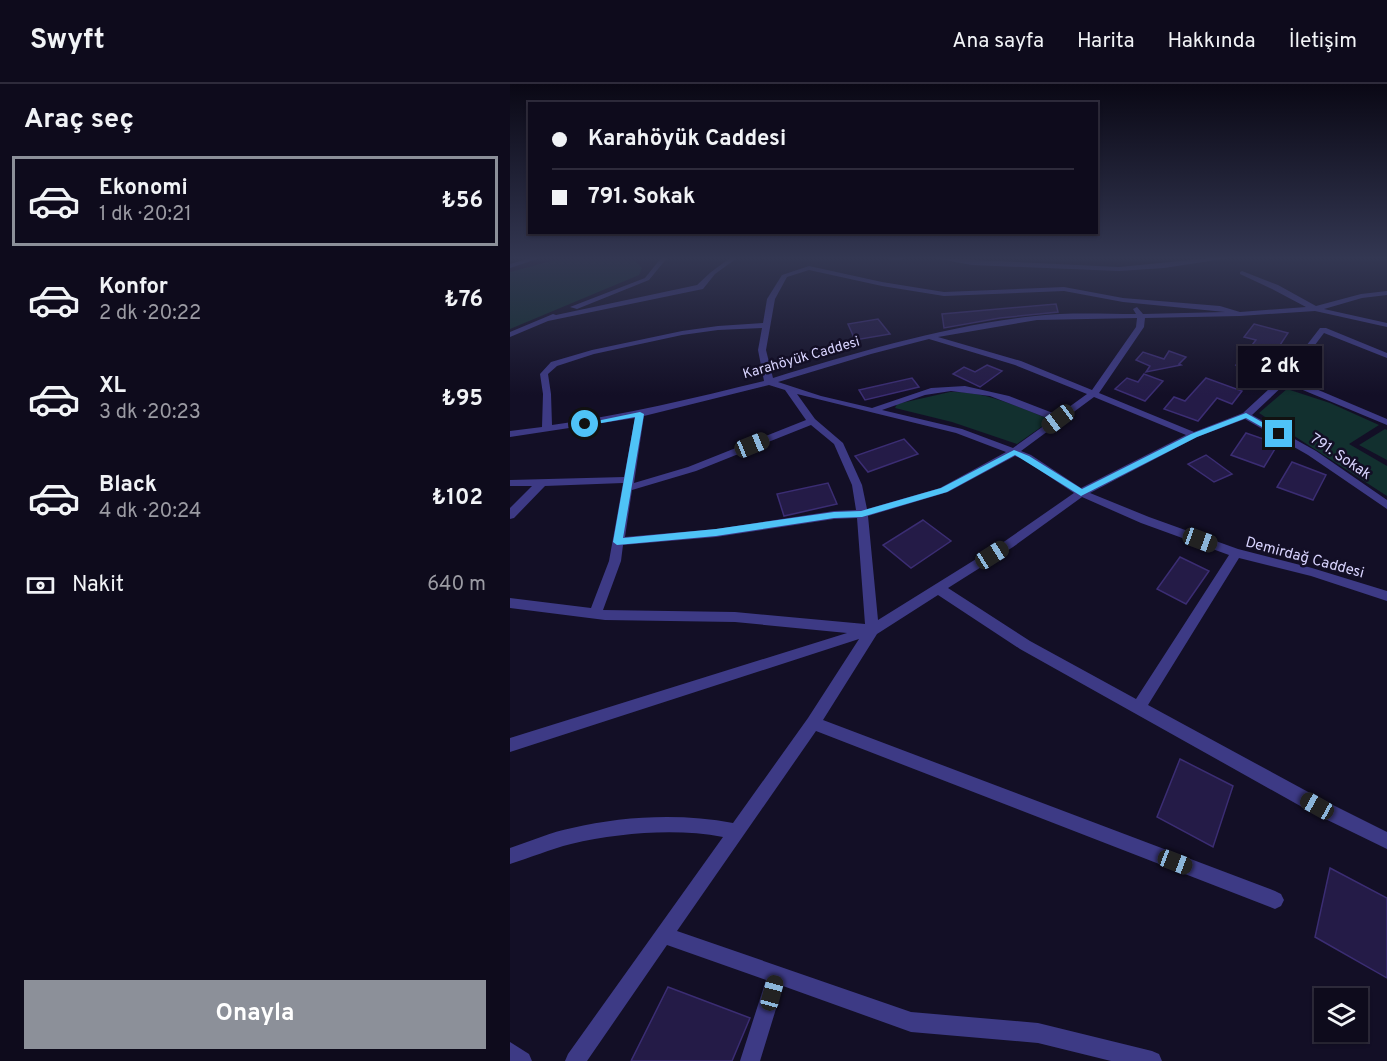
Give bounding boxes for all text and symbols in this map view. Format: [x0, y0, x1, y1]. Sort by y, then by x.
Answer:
text: Swyft [30, 23, 105, 59]
text: Ana sayfa [952, 28, 1044, 55]
text: Harita [1077, 28, 1135, 55]
text: Hakkında [1168, 28, 1256, 55]
text: İletişim [1289, 28, 1357, 55]
text: Araç seç [24, 103, 134, 137]
text: Karahöyük Caddesi [588, 126, 786, 153]
icon: car [27, 174, 81, 228]
text: Ekonomi [99, 175, 188, 202]
text: 791. Sokak [588, 184, 695, 211]
text: ₺56 [442, 188, 483, 215]
text: 1 dk · 20:21 [99, 202, 192, 228]
icon: car [27, 273, 81, 327]
text: Konfor [99, 274, 168, 301]
text: ₺76 [444, 287, 483, 314]
text: 2 dk · 20:22 [99, 301, 201, 327]
street label: Karahöyük Caddesi [741, 334, 862, 383]
callout: 2 dk [1237, 347, 1321, 389]
text: 2 dk [1260, 354, 1300, 380]
icon: car [27, 372, 81, 426]
text: XL [99, 373, 126, 400]
text: ₺95 [442, 386, 483, 413]
text: 3 dk · 20:23 [99, 400, 201, 426]
car [1038, 401, 1078, 437]
route start [571, 410, 598, 437]
route end [1265, 420, 1292, 447]
car [732, 430, 772, 460]
street label: 791. Sokak [1306, 430, 1374, 485]
icon: car [27, 471, 81, 525]
text: Black [99, 472, 157, 499]
text: ₺102 [432, 485, 483, 512]
text: 4 dk · 20:24 [99, 499, 201, 525]
car [1180, 525, 1220, 555]
street label: Demirdağ Caddesi [1243, 533, 1366, 583]
car [972, 538, 1012, 572]
icon: cash [24, 569, 57, 602]
text: Nakit [72, 572, 124, 599]
text: 640 m [427, 572, 486, 598]
car [1297, 789, 1337, 823]
car [1155, 847, 1195, 877]
car [759, 973, 785, 1013]
button: Onayla [24, 980, 486, 1049]
map controls [1314, 988, 1368, 1042]
button: layers [1314, 988, 1368, 1042]

